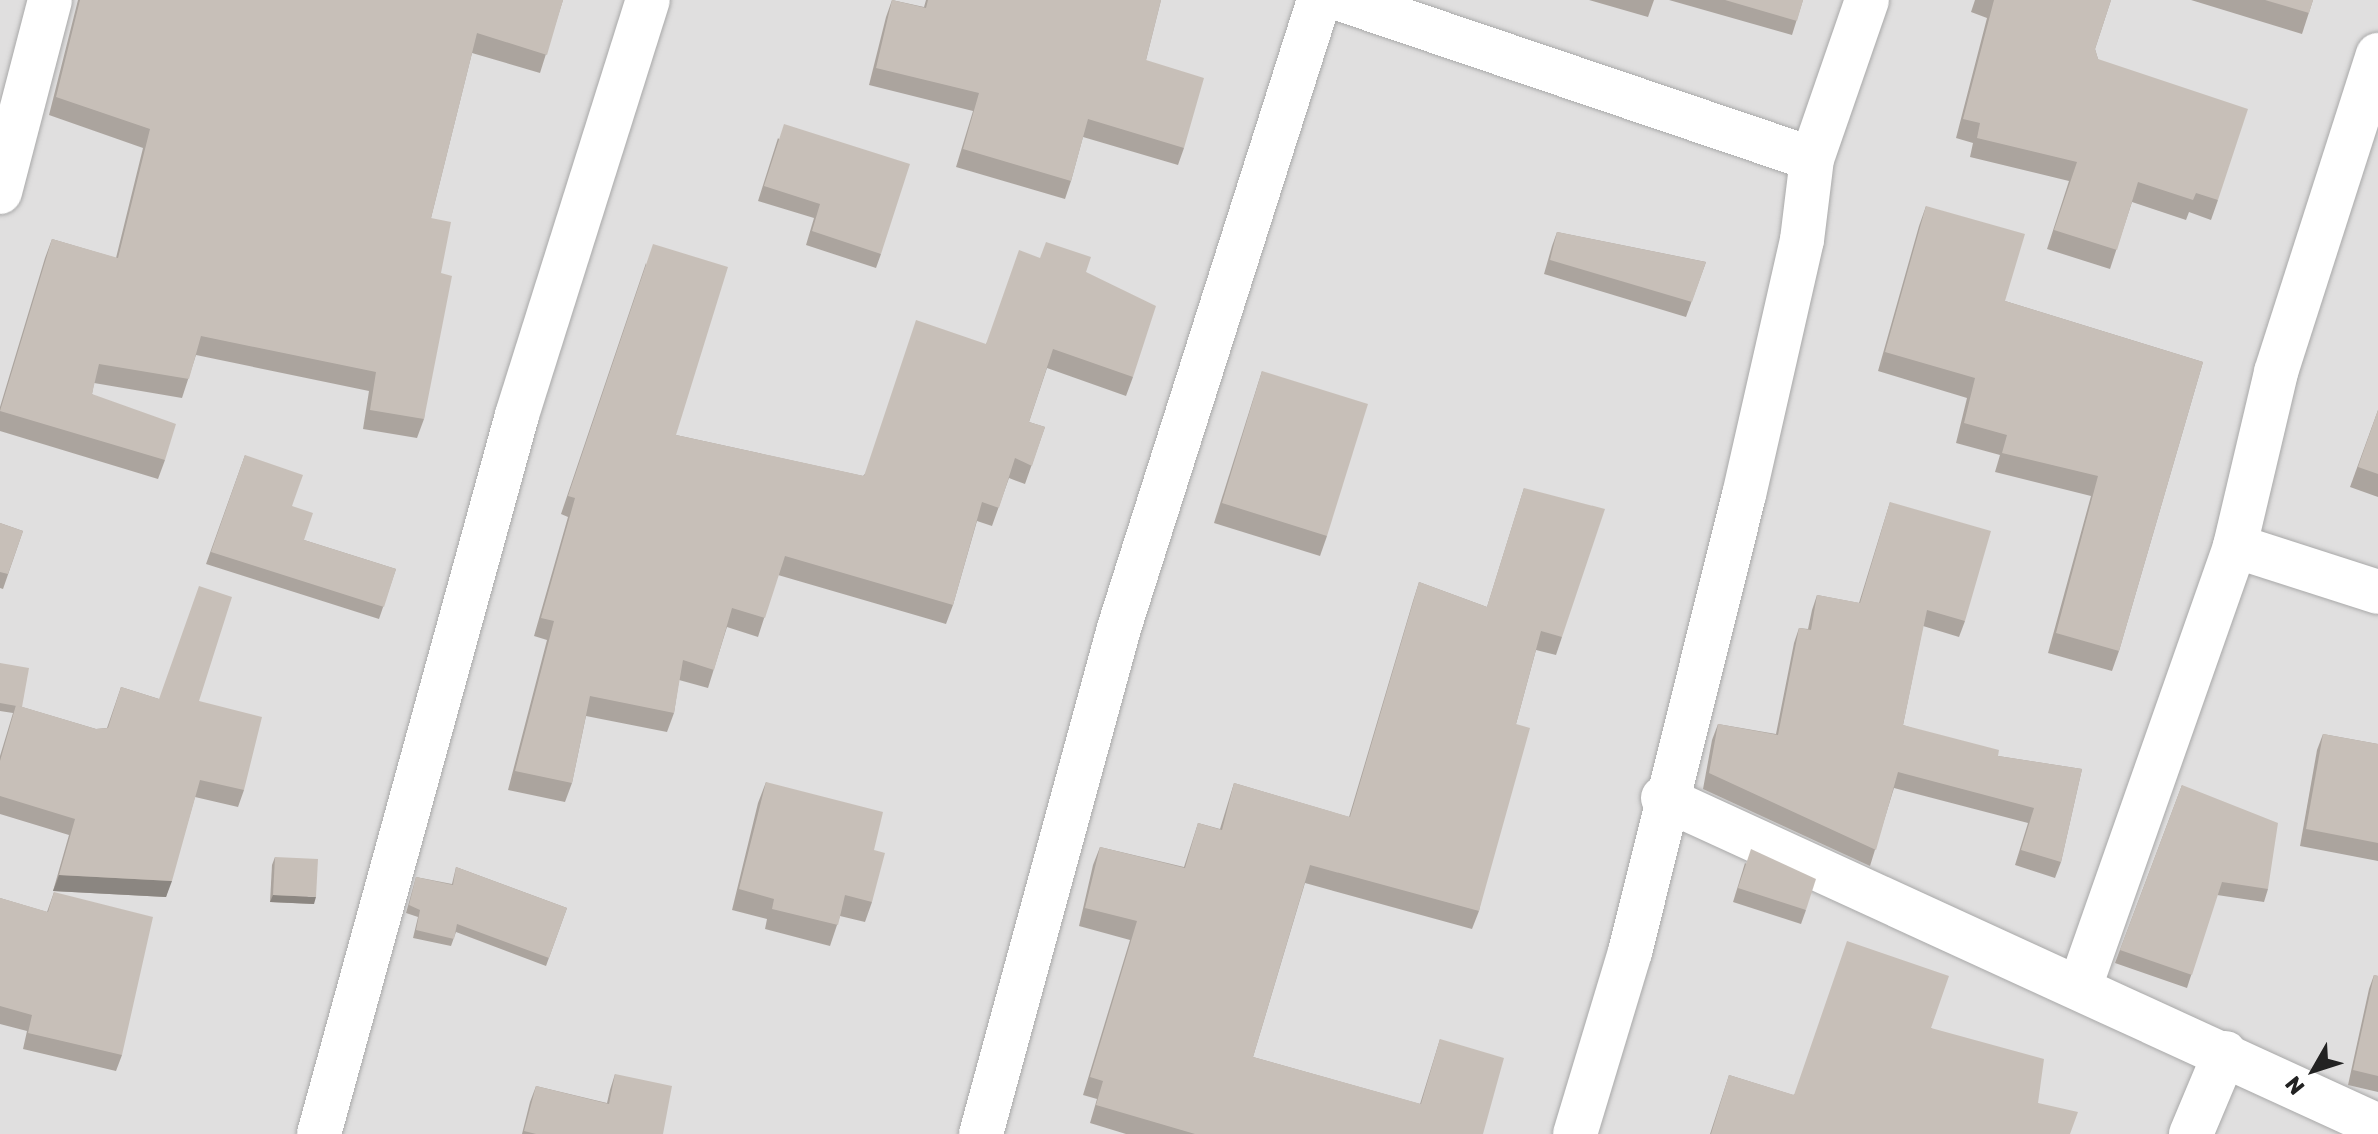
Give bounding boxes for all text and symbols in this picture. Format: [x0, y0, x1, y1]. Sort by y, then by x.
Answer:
north arrow [2274, 1030, 2354, 1110]
text: N [2279, 1071, 2310, 1100]

